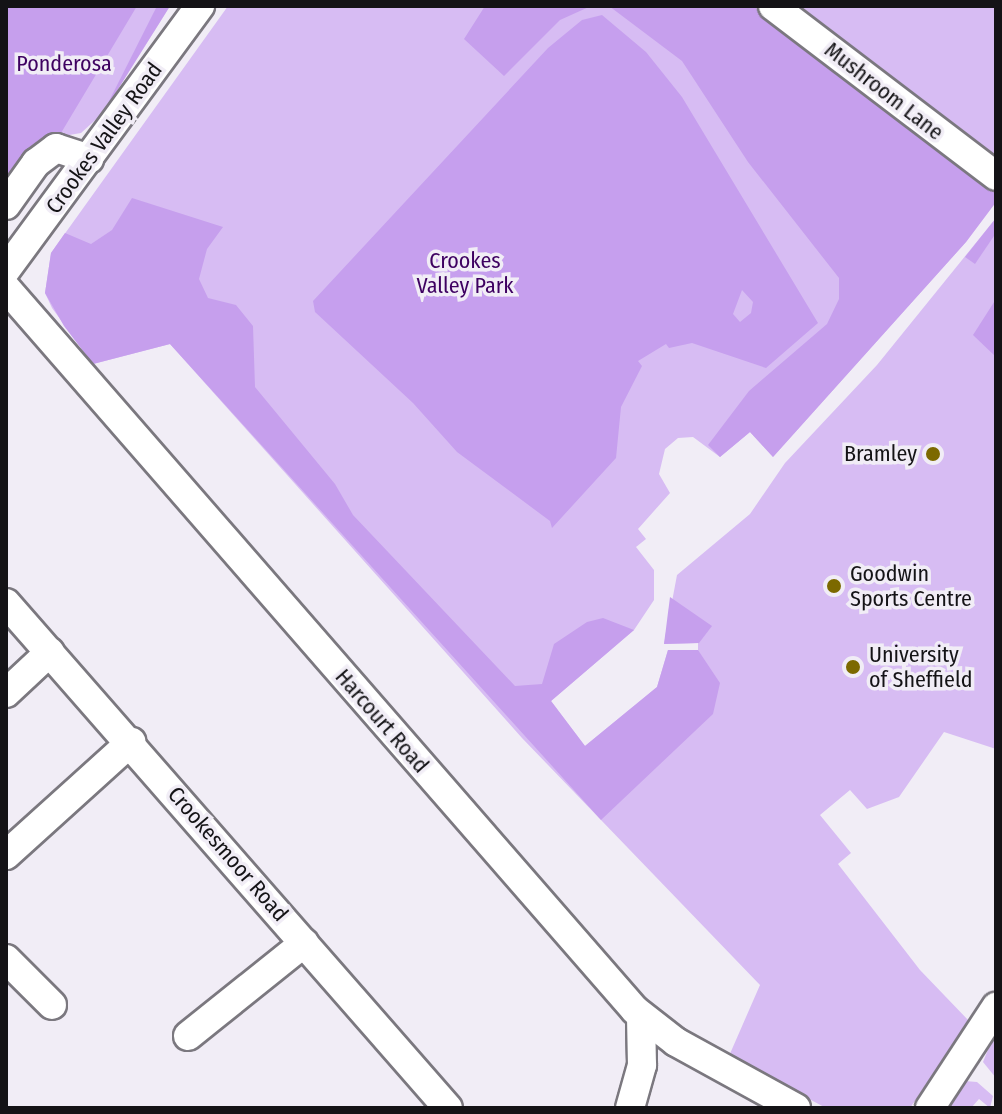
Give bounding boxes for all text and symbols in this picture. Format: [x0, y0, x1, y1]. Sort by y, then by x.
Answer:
street label: Mushroom Lane [819, 36, 949, 146]
park label: Ponderosa [16, 51, 112, 77]
street label: Crookes Valley Road [40, 57, 168, 219]
park label: Crookes Valley Park [416, 247, 514, 298]
place label: Bramley [844, 441, 917, 467]
marker: Bramley [924, 445, 942, 463]
place label: Goodwin Sports Centre [850, 560, 972, 612]
marker: Goodwin Sports Centre [825, 577, 843, 595]
place label: University of Sheffield [869, 641, 972, 692]
marker: University of Sheffield [844, 658, 862, 676]
street label: Harcourt Road [330, 664, 434, 778]
street label: Crookesmoor Road [162, 781, 294, 927]

